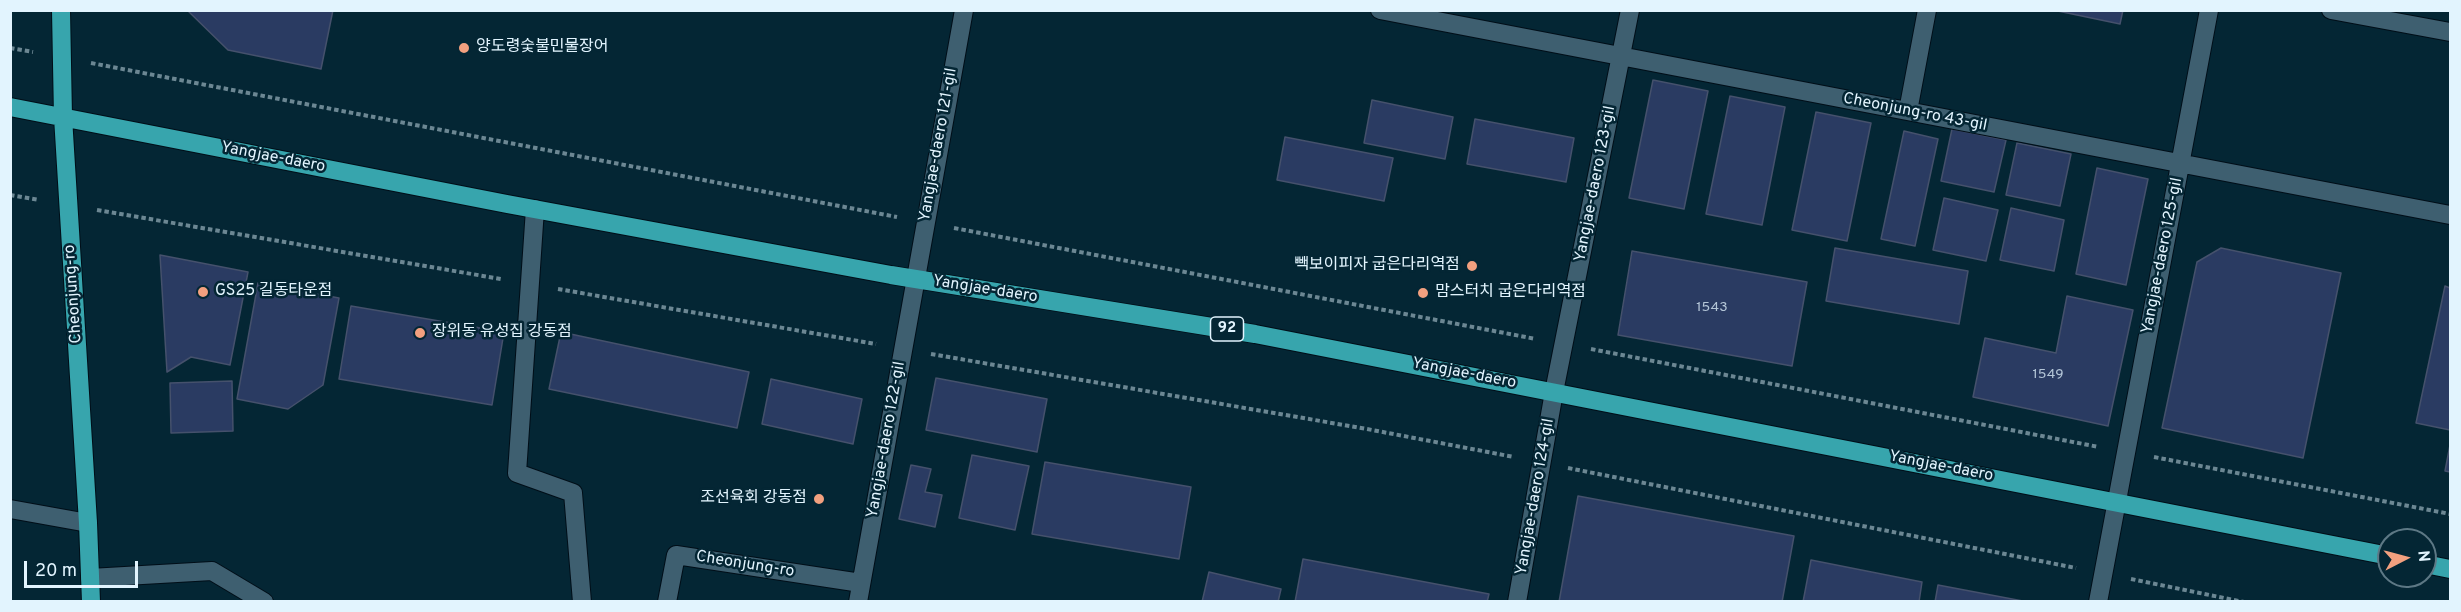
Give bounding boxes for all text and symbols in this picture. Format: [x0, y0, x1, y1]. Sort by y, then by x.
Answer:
place label: 양도령숯불민물장어 [476, 38, 608, 58]
marker: 양도령숯불민물장어 [457, 41, 471, 55]
street label: Yangjae-daero 121-gil [916, 67, 962, 223]
street label: Cheonjung-ro 43-gil [1841, 90, 1989, 136]
street label: Yangjae-daero 123-gil [1571, 104, 1621, 264]
street label: Yangjae-daero [219, 138, 327, 178]
street label: Yangjae-daero 125-gil [2138, 176, 2188, 336]
street label: Cheonjung-ro [61, 244, 87, 344]
place label: 빽보이피자 굽은다리역점 [1294, 256, 1460, 276]
marker: 빽보이피자 굽은다리역점 [1465, 259, 1479, 273]
street label: Yangjae-daero [931, 272, 1039, 308]
place label: GS25 길동타운점 [215, 282, 333, 302]
place label: 맘스터치 굽은다리역점 [1435, 283, 1586, 303]
marker: GS25 길동타운점 [196, 285, 210, 299]
marker: 맘스터치 굽은다리역점 [1416, 286, 1430, 300]
house number: 1543 [1696, 300, 1728, 316]
road number: 92 [1210, 317, 1244, 341]
place label: 장위동 유성집 강동점 [432, 323, 572, 343]
marker: 장위동 유성집 강동점 [413, 326, 427, 340]
street label: Yangjae-daero [1410, 354, 1518, 394]
street label: Yangjae-daero 122-gil [864, 360, 910, 520]
house number: 1549 [2032, 367, 2064, 383]
street label: Yangjae-daero 124-gil [1513, 417, 1559, 577]
street label: Yangjae-daero [1887, 447, 1995, 487]
place label: 조선육회 강동점 [700, 489, 807, 509]
marker: 조선육회 강동점 [812, 492, 826, 506]
north arrow [2377, 528, 2437, 588]
street label: Cheonjung-ro [694, 548, 796, 582]
scale bar [27, 549, 141, 587]
text: N [2412, 550, 2433, 563]
text: 20 m [35, 560, 77, 583]

